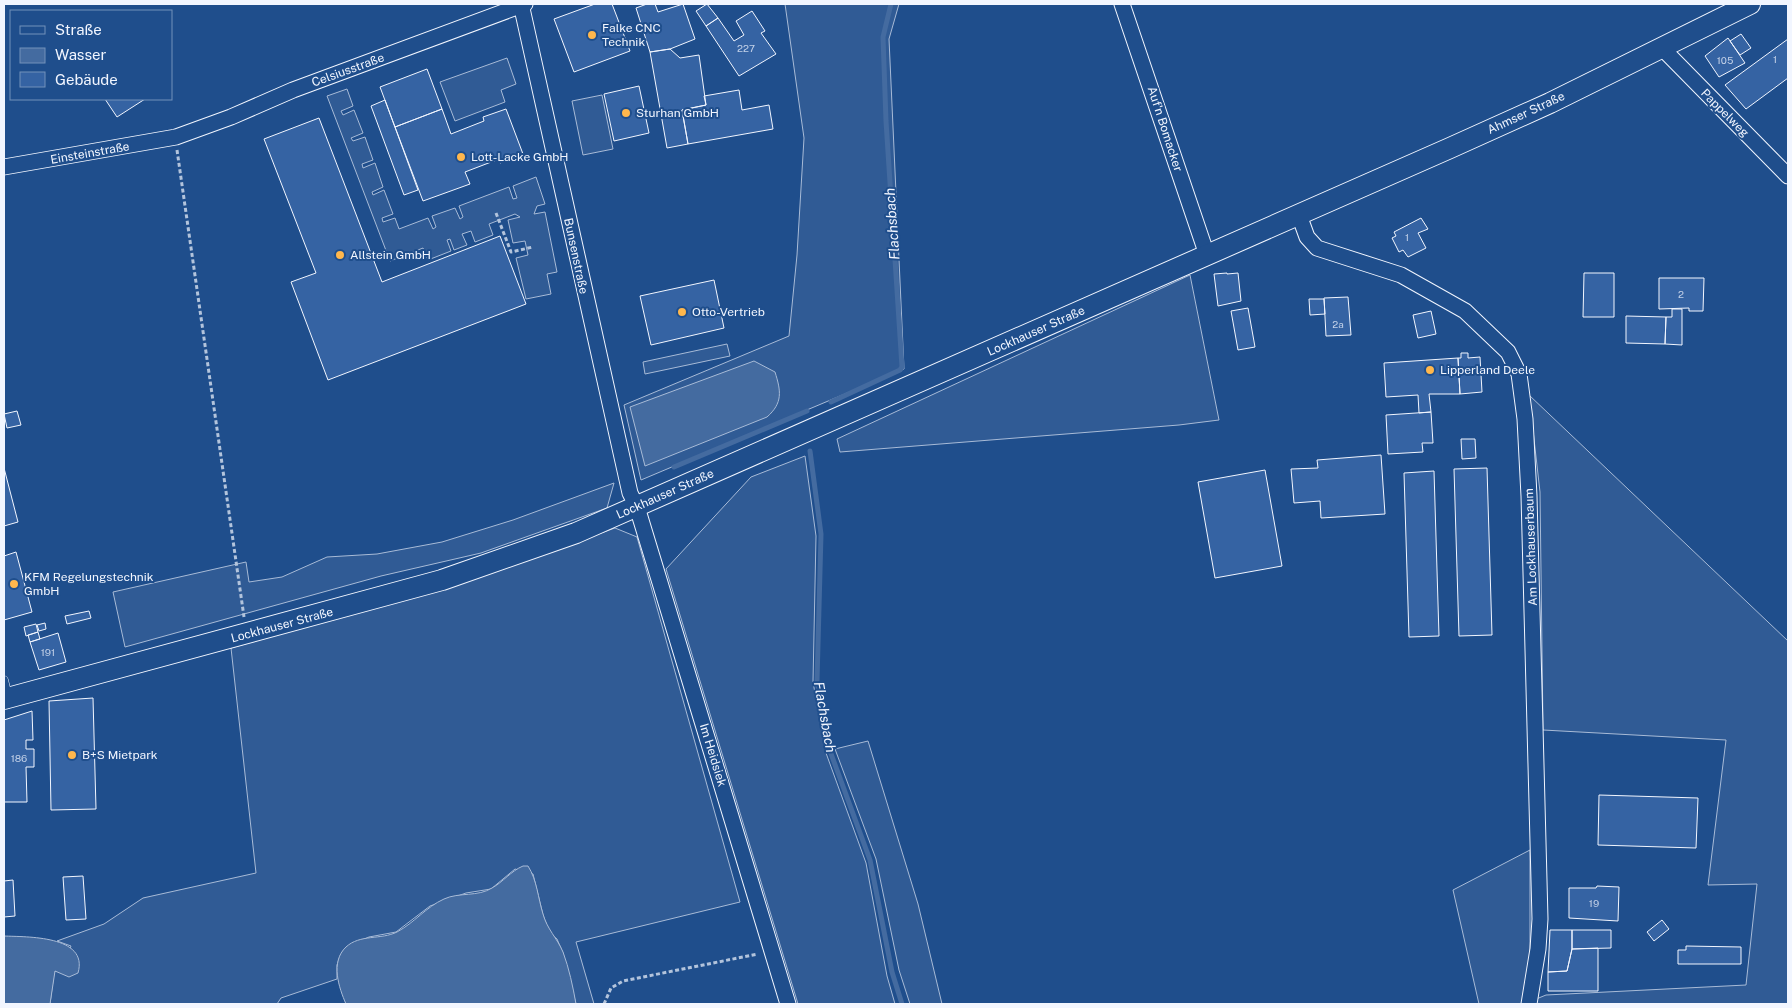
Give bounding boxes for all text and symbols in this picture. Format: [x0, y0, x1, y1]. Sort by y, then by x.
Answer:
legend [10, 10, 172, 100]
text: Straße [55, 21, 102, 38]
place label: Falke CNC Technik [602, 21, 661, 49]
marker: Falke CNC Technik [586, 29, 598, 41]
house number: 227 [737, 42, 755, 54]
text: Wasser [55, 46, 107, 63]
street label: Celsiusstraße [310, 50, 386, 90]
house number: 1 [1773, 53, 1777, 65]
house number: 105 [1717, 54, 1733, 66]
text: Gebäude [55, 71, 118, 88]
street label: Auf'n Bomacker [1145, 85, 1185, 174]
street label: Pappelweg [1698, 86, 1752, 140]
street label: Ahmser Straße [1485, 89, 1567, 137]
place label: Sturhan GmbH [636, 106, 719, 120]
marker: Sturhan GmbH [620, 107, 632, 119]
street label: Einsteinstraße [49, 139, 131, 167]
place label: Lott-Lacke GmbH [471, 150, 569, 164]
marker: Lott-Lacke GmbH [455, 151, 467, 163]
water label: Flachsbach [881, 187, 902, 261]
street label: Bunsenstraße [561, 217, 591, 295]
house number: 1 [1405, 231, 1409, 243]
place label: Allstein GmbH [350, 248, 431, 262]
marker: Allstein GmbH [334, 249, 346, 261]
house number: 2 [1678, 288, 1684, 300]
street label: Lockhauser Straße [985, 303, 1087, 359]
place label: Otto-Vertrieb [692, 305, 765, 319]
marker: Otto-Vertrieb [676, 306, 688, 318]
house number: 2a [1332, 318, 1344, 330]
place label: Lipperland Deele [1440, 363, 1535, 377]
marker: Lipperland Deele [1424, 364, 1436, 376]
street label: Lockhauser Straße [614, 466, 716, 522]
street label: Am Lockhauserbaum [1522, 488, 1540, 606]
place label: KFM Regelungstechnik GmbH [24, 570, 154, 598]
marker: KFM Regelungstechnik GmbH [8, 578, 20, 590]
street label: Lockhauser Straße [229, 605, 335, 645]
house number: 191 [41, 646, 55, 658]
water label: Flachsbach [811, 680, 839, 754]
street label: Im Heidsiek [697, 722, 729, 789]
place label: B+S Mietpark [82, 748, 158, 762]
marker: B+S Mietpark [66, 749, 78, 761]
house number: 186 [11, 752, 27, 764]
house number: 19 [1589, 897, 1599, 909]

